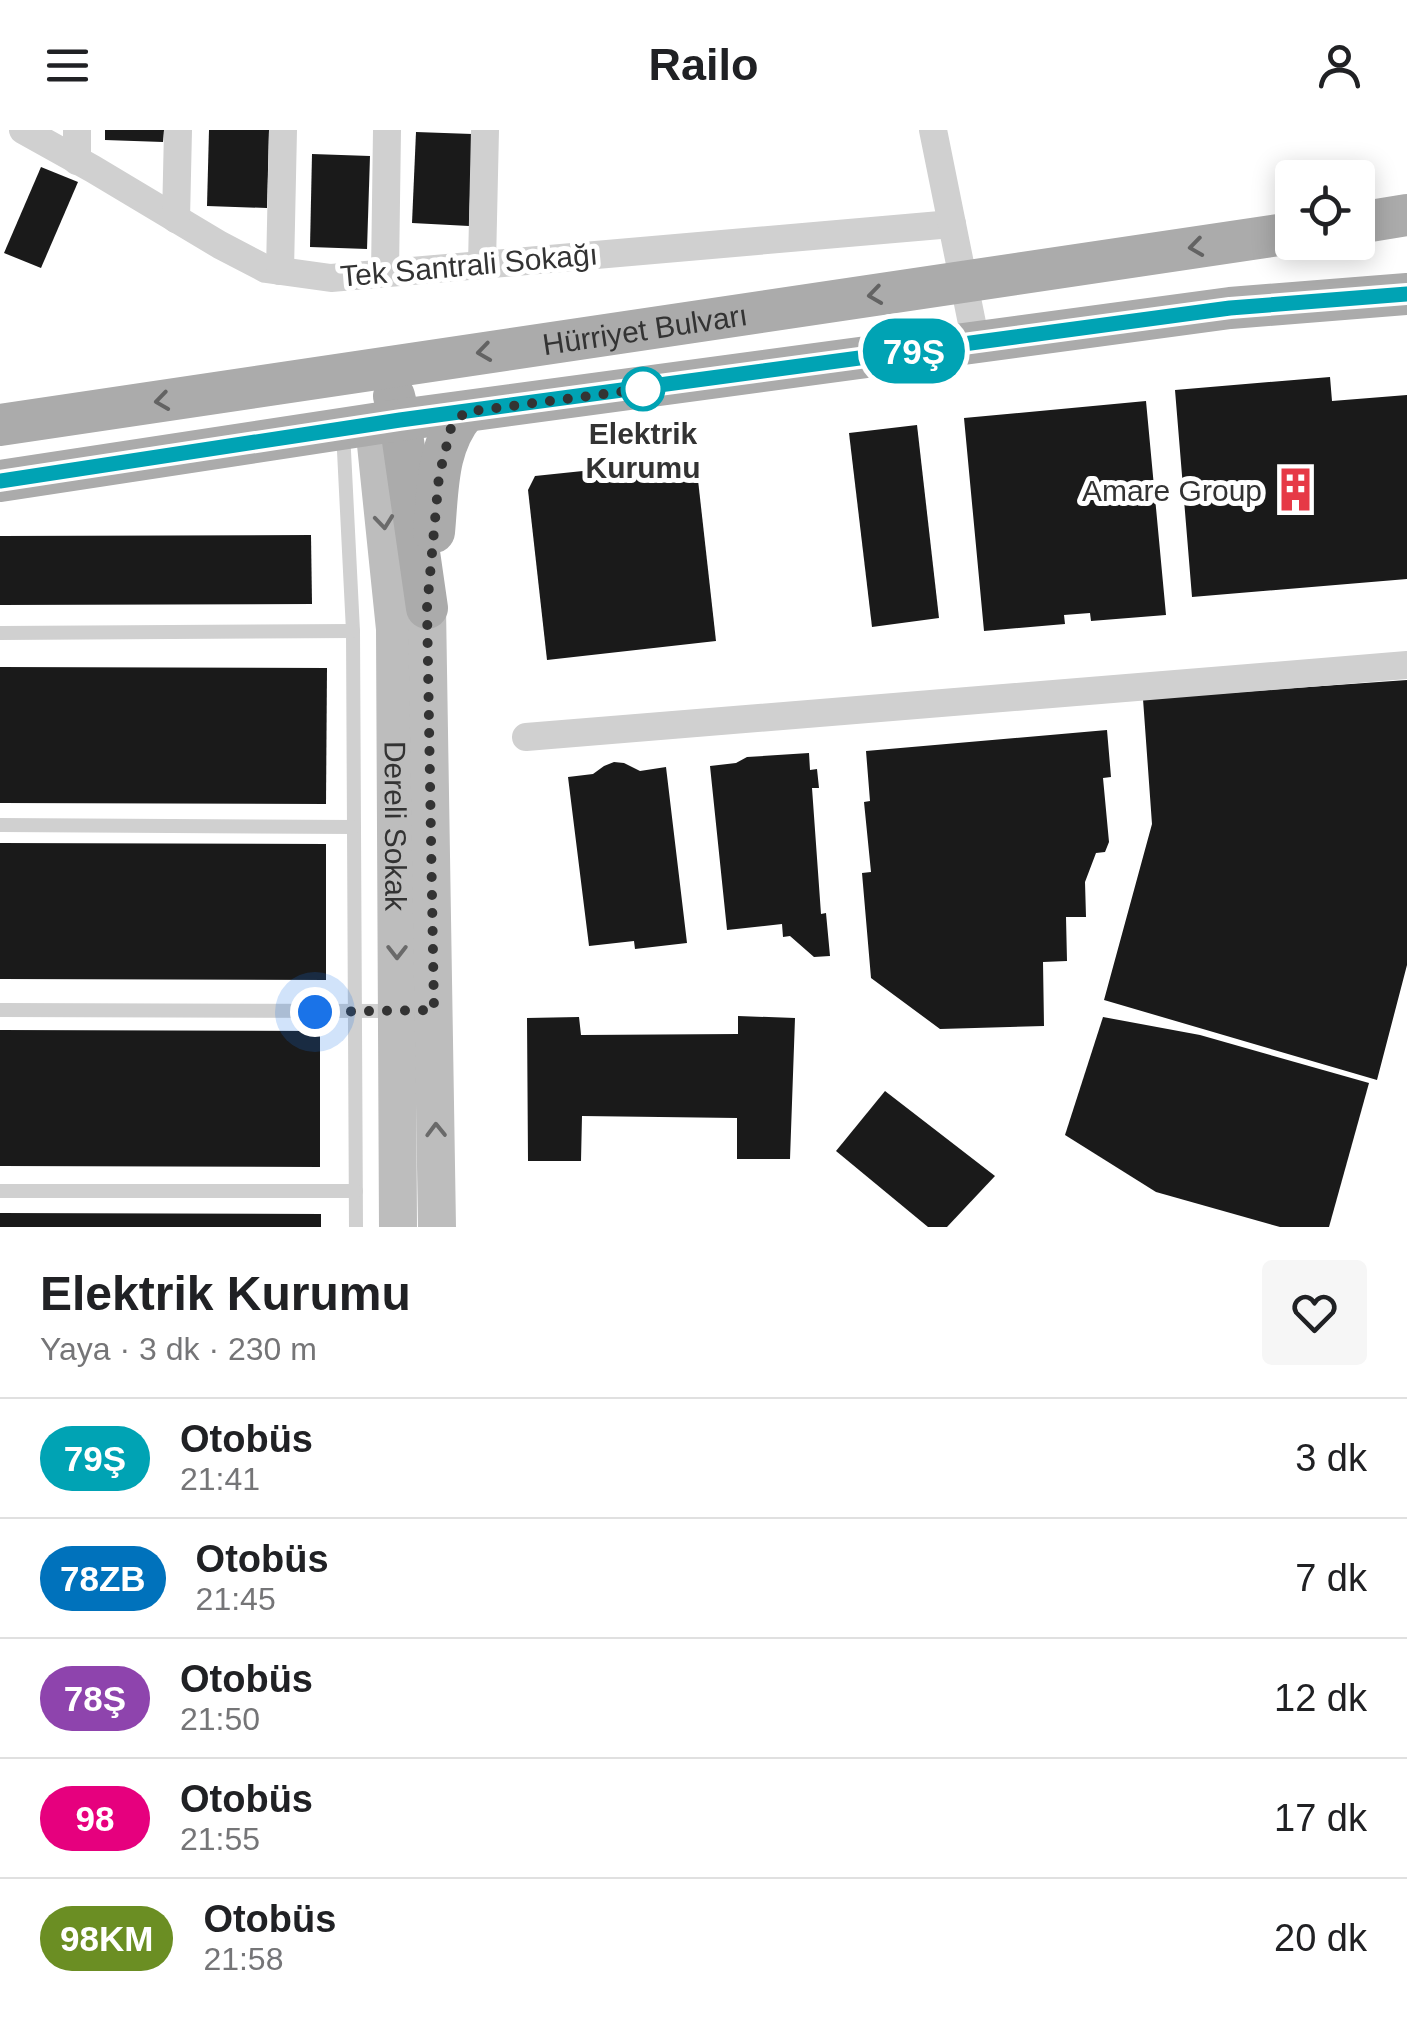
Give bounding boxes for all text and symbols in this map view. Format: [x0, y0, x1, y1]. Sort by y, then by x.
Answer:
icon: menu [40, 38, 95, 93]
icon: person [1312, 38, 1367, 93]
text: Railo [648, 39, 759, 90]
map controls [1275, 160, 1375, 260]
button: locate [1275, 160, 1375, 260]
one-way arrow [1188, 236, 1204, 257]
street label: Tek Santrali Sokağı [339, 237, 599, 293]
one-way arrow [866, 283, 883, 304]
street label: Hürriyet Bulvarı [540, 298, 750, 361]
line badge: 79Ş [856, 318, 972, 384]
text: 79Ş [883, 332, 945, 371]
one-way arrow [475, 341, 492, 362]
marker: Elektrik Kurumu [622, 368, 664, 410]
one-way arrow [154, 390, 171, 411]
place label: Elektrik Kurumu [586, 417, 701, 484]
building icon: Amare Group [1271, 466, 1319, 514]
place label: Amare Group [1082, 474, 1262, 507]
one-way arrow [373, 515, 394, 531]
street label: Dereli Sokak [379, 741, 413, 912]
one-way arrow [386, 944, 408, 960]
your location [290, 987, 340, 1037]
one-way arrow [425, 1121, 447, 1136]
button: heart [1262, 1260, 1367, 1365]
text: Elektrik Kurumu [40, 1267, 411, 1320]
text: Yaya · 3 dk · 230 m [40, 1331, 317, 1367]
text: Otobüs [180, 1418, 313, 1460]
text: 3 dk [1295, 1437, 1367, 1479]
text: 79Ş [64, 1439, 126, 1478]
text: 21:41 [180, 1461, 260, 1497]
text: Otobüs [196, 1538, 329, 1580]
text: 7 dk [1295, 1557, 1367, 1599]
text: 78ZB [60, 1559, 146, 1598]
text: 21:45 [196, 1581, 276, 1617]
text: Otobüs [180, 1658, 313, 1700]
text: 12 dk [1274, 1677, 1367, 1719]
text: 78Ş [64, 1679, 126, 1718]
text: 21:50 [180, 1701, 260, 1737]
text: Otobüs [180, 1778, 313, 1820]
text: 17 dk [1274, 1797, 1367, 1839]
text: 98 [76, 1799, 114, 1838]
text: 21:55 [180, 1821, 260, 1857]
text: Otobüs [203, 1898, 336, 1940]
text: 20 dk [1274, 1917, 1367, 1959]
text: 98KM [60, 1919, 153, 1958]
text: 21:58 [203, 1941, 283, 1977]

